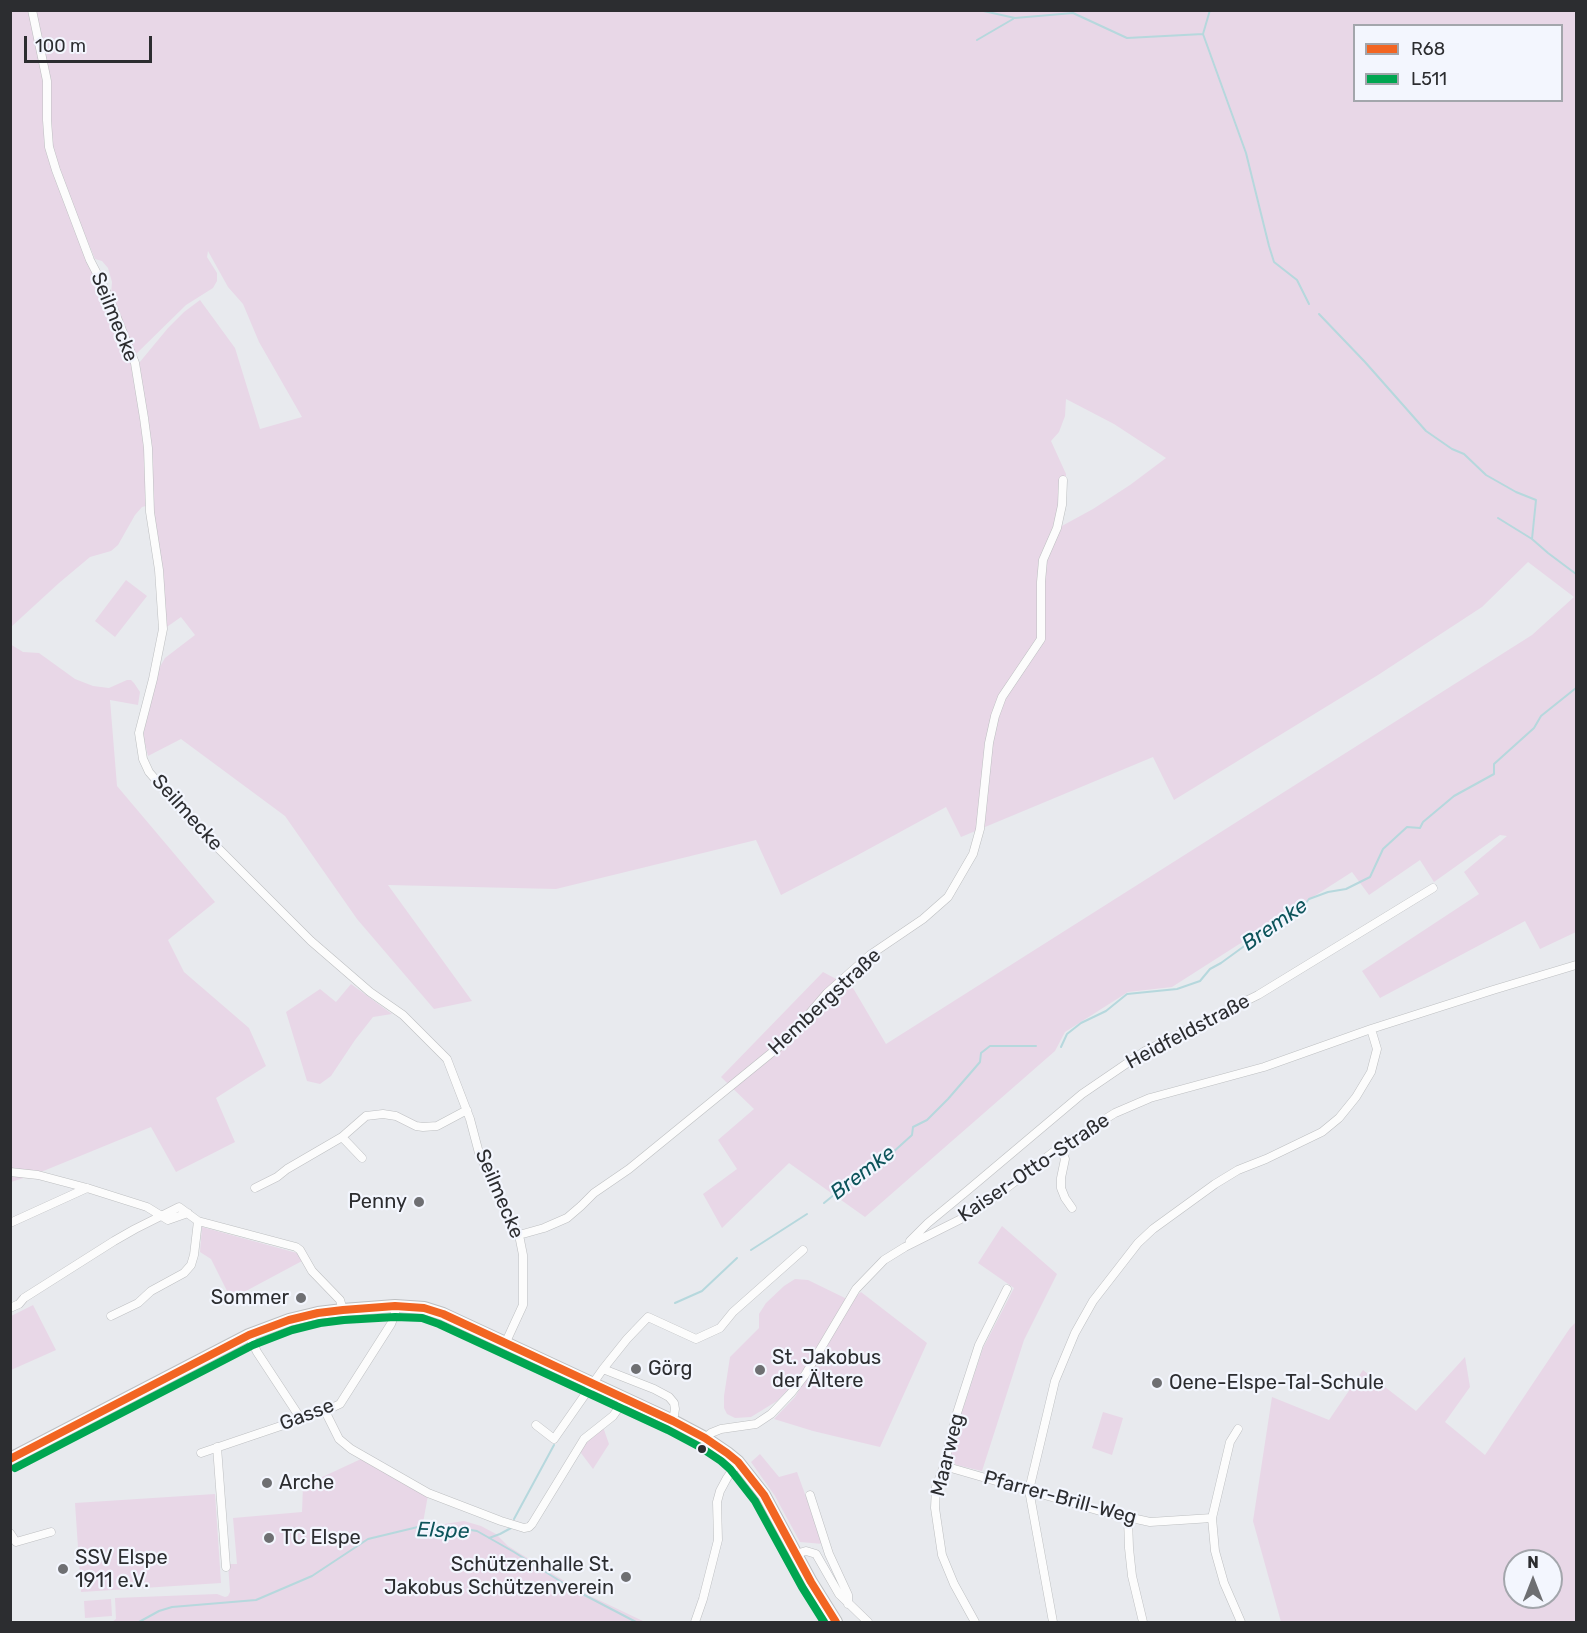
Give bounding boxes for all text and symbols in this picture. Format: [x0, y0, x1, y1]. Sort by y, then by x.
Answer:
scale bar [27, 24, 154, 62]
legend [1353, 24, 1563, 102]
text: 100 m [35, 35, 86, 57]
text: R68 [1411, 38, 1445, 60]
text: L511 [1411, 68, 1447, 90]
street label: Seilmecke [85, 269, 143, 365]
street label: Seilmecke [147, 770, 227, 856]
water label: Bremke [1237, 893, 1313, 957]
street label: Hembergstraße [764, 944, 886, 1060]
street label: Heidfeldstraße [1122, 989, 1254, 1075]
street label: Kaiser-Otto-Straße [954, 1108, 1114, 1228]
water label: Bremke [826, 1141, 900, 1205]
street label: Seilmecke [470, 1146, 528, 1242]
place label: Penny [348, 1190, 407, 1214]
marker: Penny [412, 1195, 426, 1209]
place label: Sommer [211, 1286, 289, 1310]
marker: Sommer [294, 1291, 308, 1305]
place label: St. Jakobus der Ältere [772, 1346, 881, 1393]
place label: Görg [648, 1357, 692, 1381]
marker: Görg [629, 1362, 643, 1376]
marker: St. Jakobus der Ältere [753, 1363, 767, 1377]
place label: Oene-Elspe-Tal-Schule [1169, 1371, 1384, 1395]
marker: Oene-Elspe-Tal-Schule [1150, 1376, 1164, 1390]
street label: Gasse [276, 1394, 338, 1436]
street label: Maarweg [926, 1411, 970, 1499]
unlabelled marker [696, 1443, 708, 1455]
street label: Pfarrer-Brill-Weg [981, 1466, 1139, 1530]
place label: Arche [279, 1471, 334, 1495]
marker: Arche [260, 1476, 274, 1490]
water label: Elspe [416, 1517, 470, 1545]
place label: TC Elspe [281, 1526, 361, 1550]
marker: TC Elspe [262, 1531, 276, 1545]
place label: SSV Elspe 1911 e.V. [75, 1546, 168, 1593]
north arrow [1503, 1549, 1563, 1609]
place label: Schützenhalle St. Jakobus Schützenverein [384, 1553, 614, 1600]
text: N [1527, 1553, 1539, 1572]
marker: SSV Elspe 1911 e.V. [56, 1562, 70, 1576]
marker: Schützenhalle St. Jakobus Schützenverein [619, 1570, 633, 1584]

